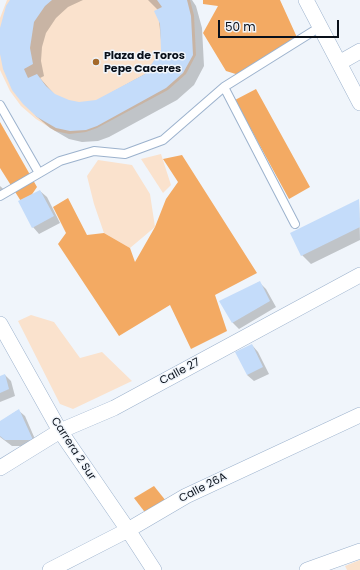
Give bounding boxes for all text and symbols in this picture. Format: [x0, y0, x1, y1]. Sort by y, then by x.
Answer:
scale bar [220, 12, 341, 38]
text: 50 m [225, 18, 256, 35]
place label: Plaza de Toros Pepe Caceres [104, 49, 185, 75]
marker: Plaza de Toros Pepe Caceres [91, 57, 101, 67]
street label: Calle 27 [158, 356, 202, 388]
street label: Carrera 2 Sur [48, 415, 98, 483]
street label: Calle 26A [177, 470, 229, 506]

